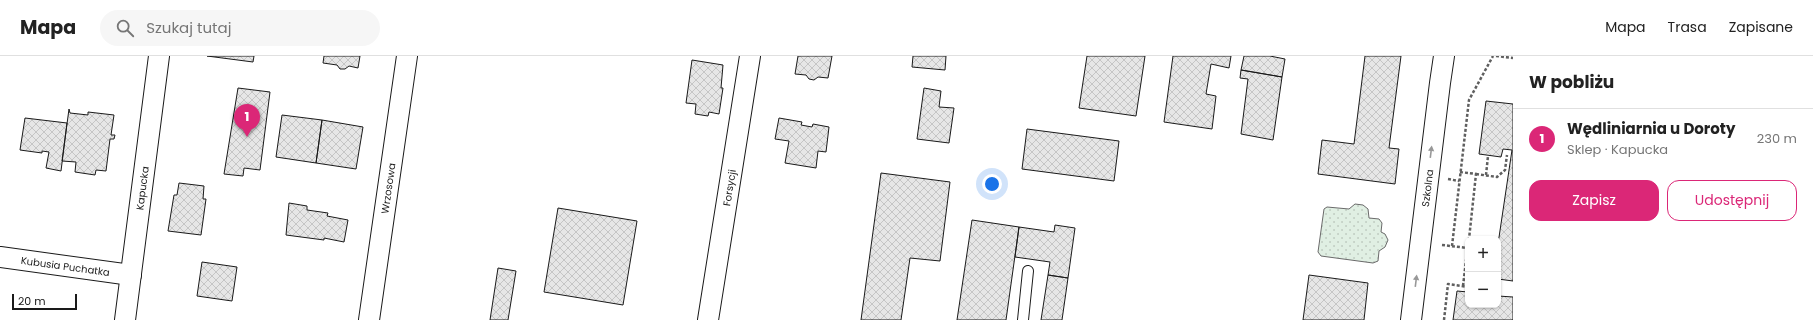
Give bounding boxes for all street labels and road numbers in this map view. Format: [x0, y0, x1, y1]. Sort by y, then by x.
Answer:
street label: Wrzosowa [377, 162, 399, 215]
street label: Kapucka [132, 165, 152, 211]
street label: Forsycji [719, 168, 739, 207]
street label: Szkolna [1417, 168, 1437, 208]
street label: Kubusia Puchatka [20, 252, 111, 280]

